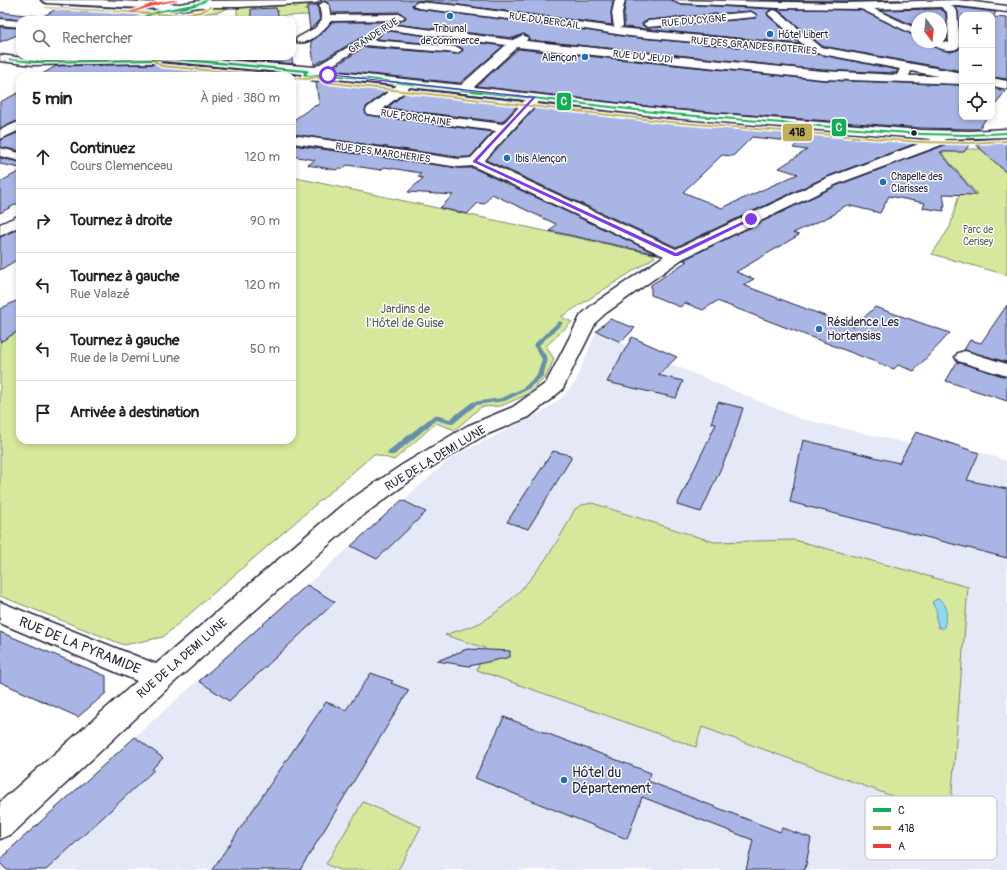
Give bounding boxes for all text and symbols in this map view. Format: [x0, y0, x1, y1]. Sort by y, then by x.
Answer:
street label: RUE DU BERCAIL [508, 10, 582, 32]
marker: Tribunal de commerce [445, 11, 455, 21]
street label: RUE DU CYGNE [661, 12, 727, 30]
north arrow [911, 12, 947, 48]
map controls [959, 12, 995, 120]
button: + [959, 12, 995, 48]
street label: GRANDE RUE [346, 15, 401, 56]
search box [16, 16, 296, 60]
place label: Tribunal de commerce [421, 23, 479, 47]
icon: search [30, 27, 52, 49]
text: Rechercher [62, 29, 133, 48]
marker: Hôtel Libert [765, 29, 775, 39]
place label: Hôtel Libert [778, 29, 829, 41]
street label: RUE DES GRANDES POTERIES [690, 34, 818, 58]
street label: RUE DU JEUDI [612, 48, 674, 66]
button: − [959, 48, 995, 84]
place label: Alençon [542, 52, 577, 64]
marker: Alençon [580, 52, 590, 62]
route start [319, 66, 337, 84]
button: locate [959, 84, 995, 120]
text: 5 min [32, 88, 72, 109]
text: À pied · 380 m [200, 90, 280, 106]
line badge: C [556, 92, 572, 111]
text: C [561, 95, 568, 108]
street label: RUE PORCHAINE [380, 107, 452, 129]
line badge: C [831, 118, 847, 137]
text: C [836, 121, 843, 134]
line badge: 418 [782, 123, 813, 142]
text: 418 [788, 126, 806, 139]
unlabelled marker [909, 128, 919, 138]
text: Continuez [70, 139, 135, 158]
street label: RUE DES MARCHERIES [334, 140, 431, 166]
icon: ahead [32, 146, 54, 168]
text: 120 m [244, 149, 280, 165]
marker: Ibis Alençon [502, 153, 512, 163]
place label: Ibis Alençon [515, 153, 567, 165]
text: Cours Clemenceau [70, 158, 173, 174]
place label: Chapelle des Clarisses [891, 171, 943, 195]
marker: Chapelle des Clarisses [878, 177, 888, 187]
icon: right [32, 210, 54, 232]
route end [742, 210, 760, 228]
text: Tournez à droite [70, 211, 172, 230]
text: 90 m [250, 213, 280, 229]
park label: Parc de Cerisey [963, 224, 994, 248]
text: Tournez à gauche [70, 267, 180, 286]
icon: left [32, 274, 54, 296]
text: 120 m [244, 277, 280, 293]
text: Rue Valazé [70, 286, 130, 302]
park label: Jardins de l'Hôtel de Guise [366, 302, 444, 331]
place label: Résidence Les Hortensias [827, 315, 900, 344]
marker: Résidence Les Hortensias [814, 324, 824, 334]
text: Tournez à gauche [70, 331, 180, 350]
icon: left [32, 338, 54, 360]
text: 50 m [250, 341, 280, 357]
text: Rue de la Demi Lune [70, 350, 180, 366]
icon: arrive [32, 402, 54, 424]
text: Arrivée à destination [70, 403, 199, 422]
street label: RUE DE LA DEMI LUNE [382, 422, 488, 494]
street label: RUE DE LA PYRAMIDE [16, 613, 143, 678]
street label: RUE DE LA DEMI LUNE [134, 615, 231, 702]
place label: Hôtel du Département [572, 764, 652, 797]
marker: Hôtel du Département [559, 775, 569, 785]
legend [865, 796, 997, 860]
text: C [898, 804, 905, 817]
text: 418 [898, 822, 915, 835]
text: A [898, 840, 905, 853]

